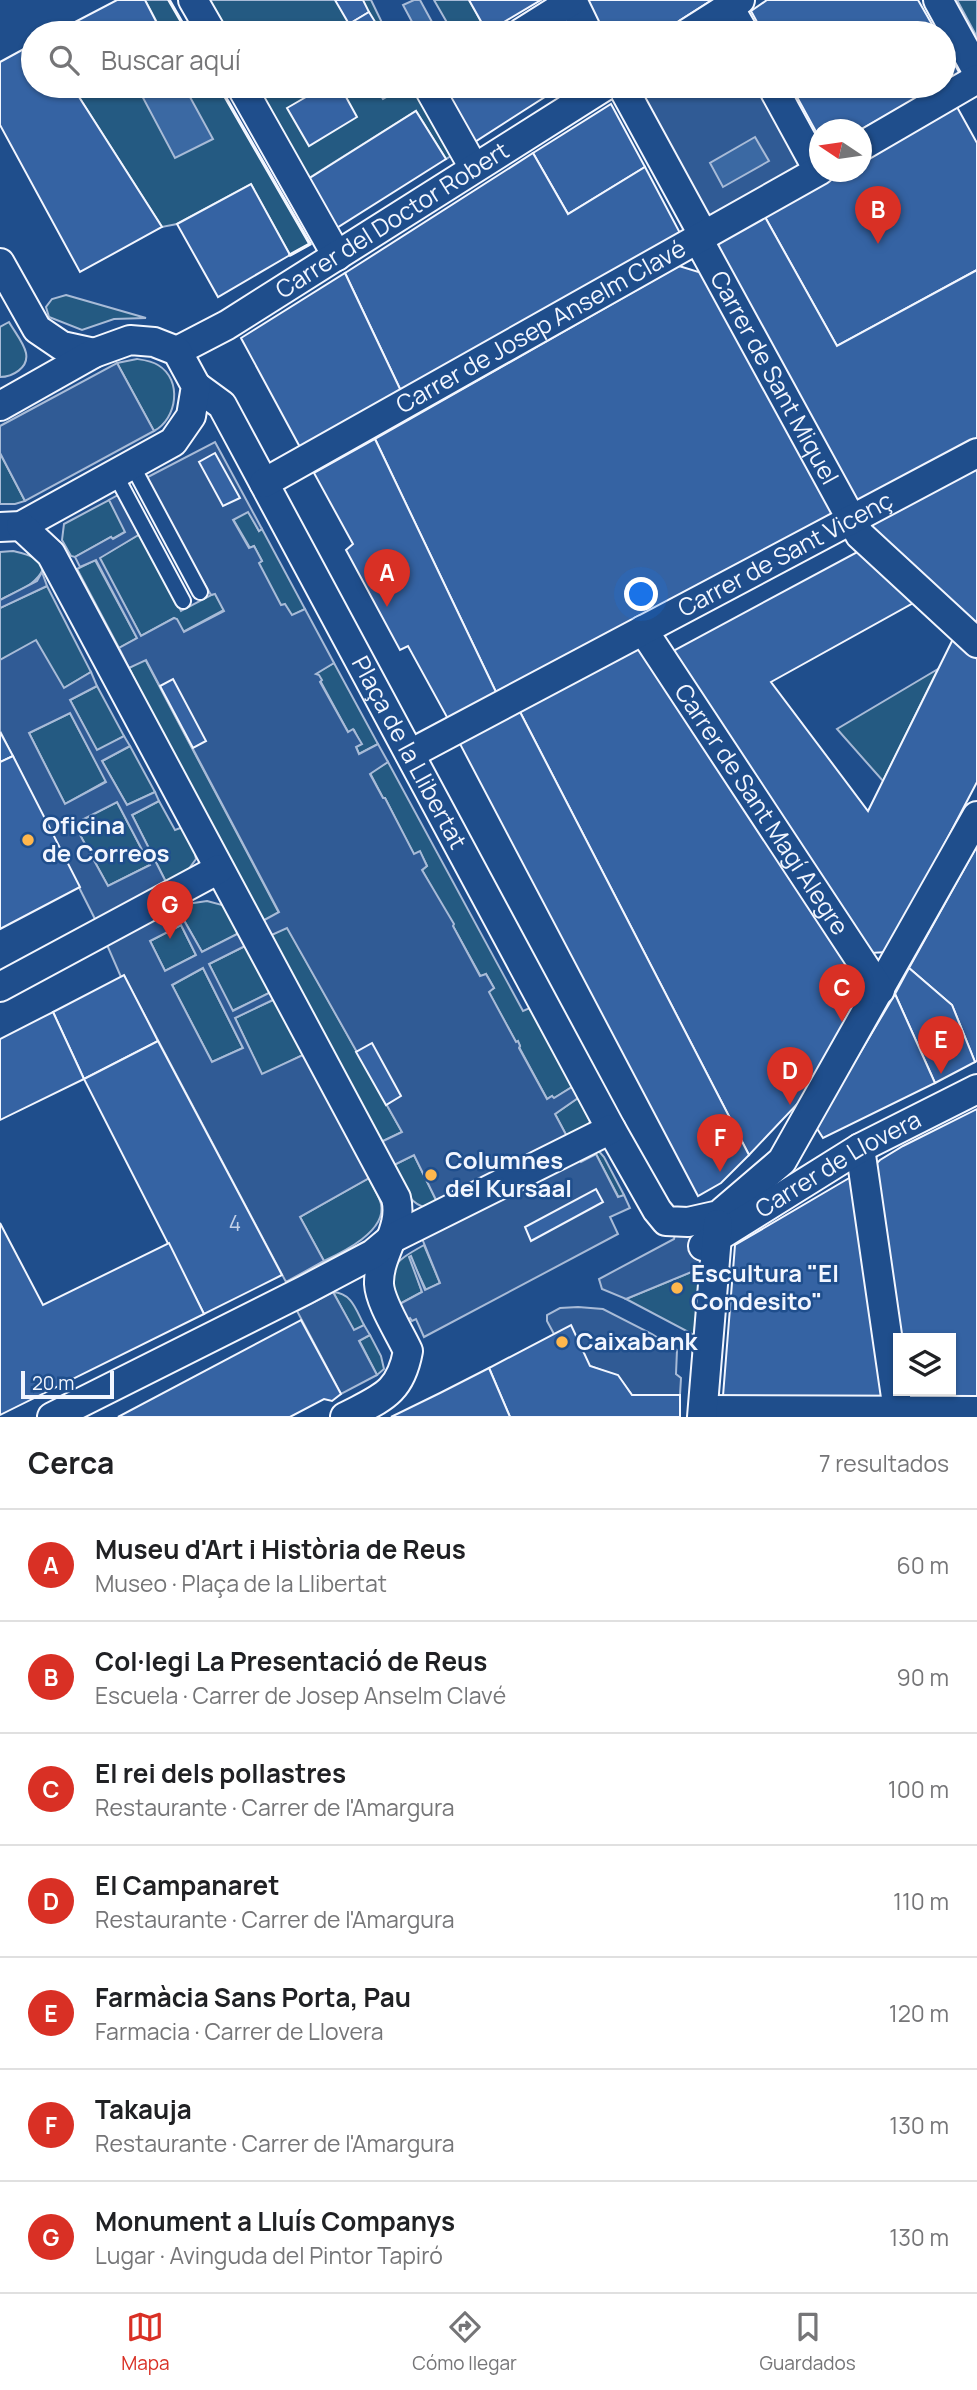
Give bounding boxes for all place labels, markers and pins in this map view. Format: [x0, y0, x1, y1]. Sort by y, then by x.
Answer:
pin: B [855, 186, 901, 244]
pin: A [364, 549, 410, 607]
place label: Oficina de Correos [42, 808, 170, 869]
marker: Oficina de Correos [20, 832, 36, 848]
pin: G [147, 881, 193, 939]
pin: C [819, 964, 865, 1022]
pin: E [918, 1016, 964, 1074]
pin: D [767, 1047, 813, 1105]
pin: F [697, 1114, 743, 1172]
place label: Columnes del Kursaal [445, 1143, 572, 1204]
marker: Columnes del Kursaal [423, 1167, 439, 1183]
place label: Escultura "El Condesito" [691, 1256, 839, 1317]
marker: Escultura "El Condesito" [669, 1280, 685, 1296]
place label: Caixabank [576, 1324, 699, 1357]
marker: Caixabank [554, 1334, 570, 1350]

